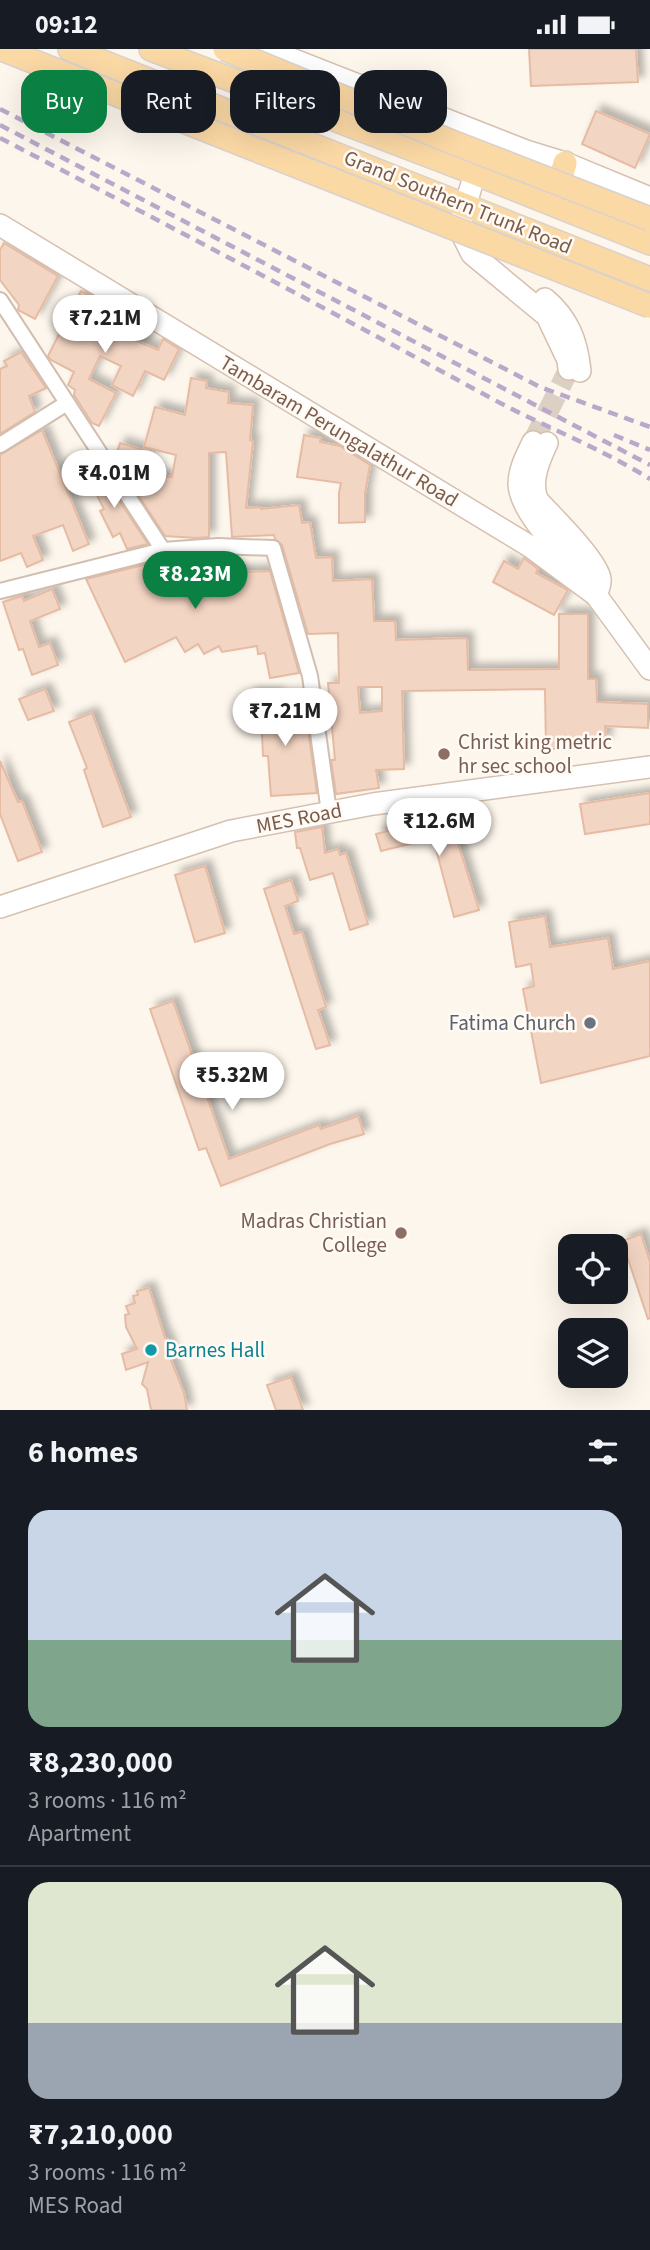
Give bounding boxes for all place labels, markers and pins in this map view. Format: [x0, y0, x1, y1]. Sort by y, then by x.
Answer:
pin: ₹7.21M [48, 295, 162, 355]
pin: ₹4.01M [57, 451, 171, 510]
pin: ₹8.23M [138, 552, 252, 611]
pin: ₹7.21M [228, 689, 342, 748]
place label: Christ king metric hr sec school [458, 727, 613, 781]
marker: Christ king metric hr sec school [436, 746, 452, 762]
pin: ₹12.6M [382, 799, 496, 858]
place label: Fatima Church [449, 1008, 576, 1038]
marker: Fatima Church [582, 1015, 598, 1031]
pin: ₹5.32M [175, 1053, 289, 1112]
place label: Madras Christian College [241, 1206, 387, 1260]
marker: Madras Christian College [393, 1225, 409, 1241]
place label: Barnes Hall [165, 1335, 265, 1365]
marker: Barnes Hall [143, 1342, 159, 1358]

